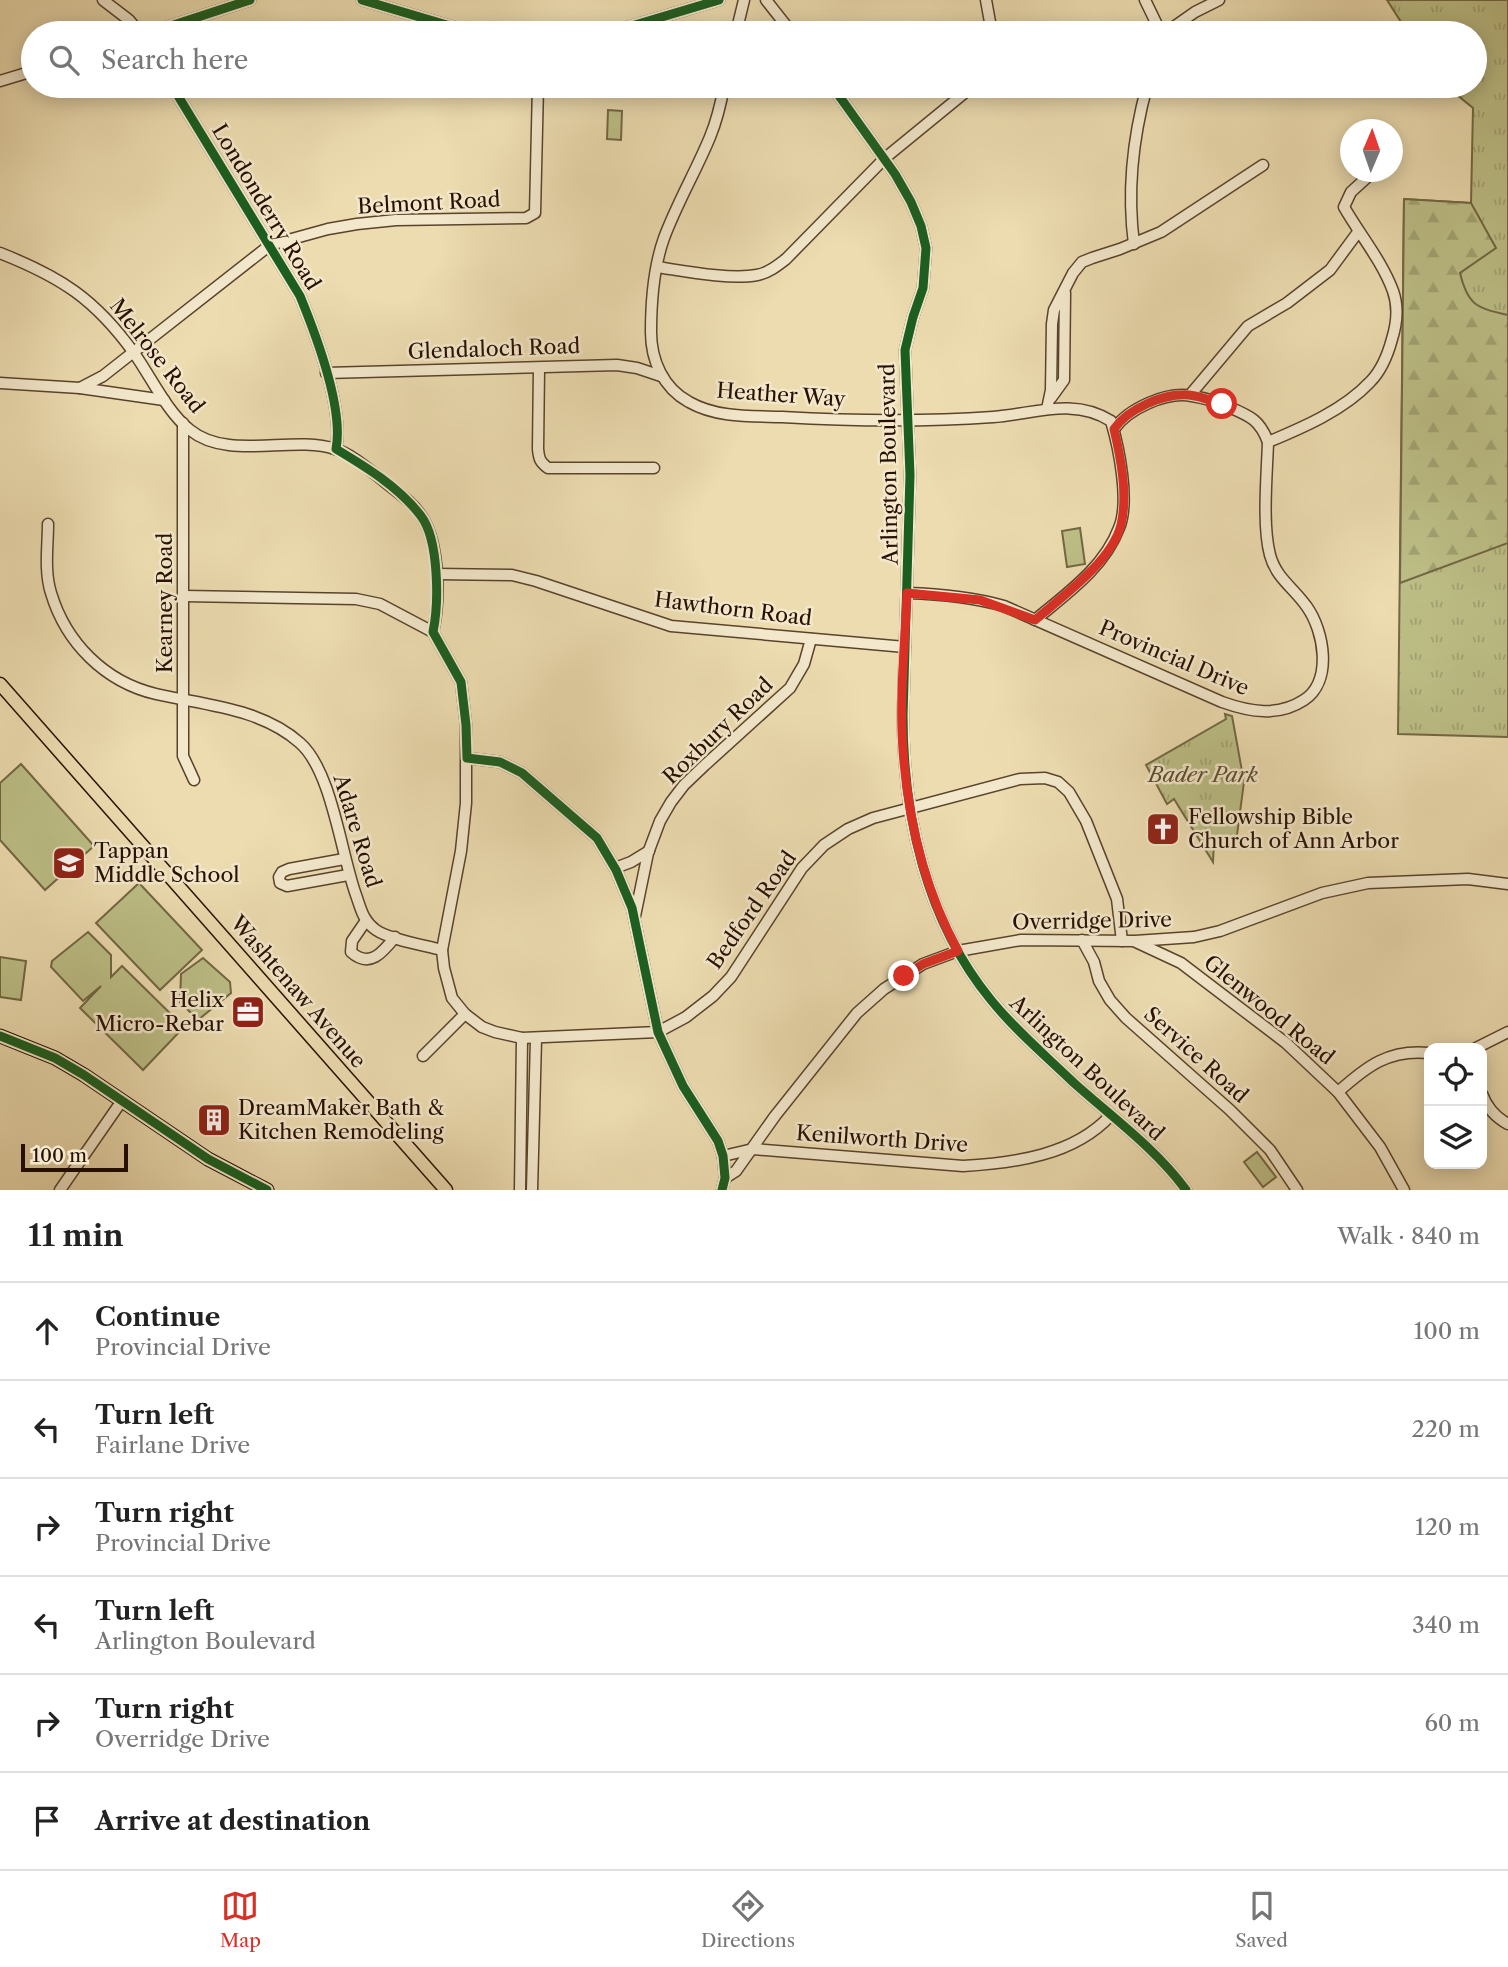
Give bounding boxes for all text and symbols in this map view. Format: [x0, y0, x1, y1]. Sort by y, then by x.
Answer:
search box [21, 21, 1487, 98]
icon: search [45, 41, 83, 79]
text: Search here [101, 44, 248, 76]
street label: Londonderry Road [207, 119, 326, 295]
north arrow [1340, 119, 1403, 182]
street label: Belmont Road [357, 186, 501, 219]
street label: Melrose Road [105, 293, 210, 418]
street label: Glendaloch Road [407, 333, 581, 364]
street label: Arlington Boulevard [874, 363, 903, 566]
street label: Heather Way [716, 378, 847, 412]
route start [1206, 388, 1237, 419]
street label: Kearney Road [152, 533, 177, 673]
street label: Hawthorn Road [653, 586, 814, 631]
street label: Provincial Drive [1095, 615, 1253, 700]
street label: Roxbury Road [658, 672, 778, 789]
park label: Bader Park [1146, 762, 1258, 787]
street label: Adare Road [328, 770, 387, 891]
place label: Fellowship Bible Church of Ann Arbor [1188, 804, 1399, 853]
church icon: Fellowship Bible Church of Ann Arbor [1144, 810, 1182, 848]
place label: Tappan Middle School [94, 838, 240, 887]
school or university icon: Tappan Middle School [50, 844, 88, 882]
street label: Bedford Road [702, 846, 802, 974]
street label: Overridge Drive [1012, 907, 1172, 934]
street label: Washtenaw Avenue [225, 910, 371, 1073]
street label: Glenwood Road [1199, 949, 1340, 1070]
route end [888, 960, 919, 991]
place label: Helix Micro-Rebar [95, 987, 225, 1036]
street label: Arlington Boulevard [1004, 989, 1170, 1146]
office icon: Helix Micro-Rebar [229, 993, 267, 1031]
street label: Service Road [1139, 1001, 1254, 1108]
map controls [1424, 1043, 1487, 1169]
button: locate [1424, 1043, 1487, 1106]
place label: DreamMaker Bath & Kitchen Remodeling [238, 1095, 445, 1144]
building icon: DreamMaker Bath & Kitchen Remodeling [195, 1101, 233, 1139]
button: layers [1424, 1106, 1487, 1169]
street label: Kenilworth Drive [795, 1120, 969, 1157]
scale bar [21, 1141, 128, 1173]
text: 100 m [32, 1144, 87, 1167]
text: 11 min [28, 1217, 124, 1254]
text: Walk · 840 m [1337, 1222, 1480, 1250]
text: Continue [95, 1301, 220, 1333]
icon: ahead [28, 1312, 66, 1350]
text: 100 m [1414, 1317, 1480, 1345]
text: Provincial Drive [95, 1333, 271, 1361]
text: Turn left [95, 1399, 214, 1431]
icon: left [28, 1410, 66, 1448]
text: 220 m [1411, 1415, 1480, 1443]
text: Fairlane Drive [95, 1431, 250, 1459]
text: Turn right [95, 1497, 234, 1529]
icon: right [28, 1508, 66, 1546]
text: 120 m [1415, 1513, 1480, 1541]
text: Provincial Drive [95, 1529, 271, 1557]
text: Turn left [95, 1595, 214, 1627]
icon: left [28, 1606, 66, 1644]
text: 340 m [1412, 1611, 1480, 1639]
text: Arlington Boulevard [95, 1627, 316, 1655]
text: Turn right [95, 1693, 234, 1725]
icon: right [28, 1704, 66, 1742]
text: 60 m [1424, 1709, 1480, 1737]
text: Overridge Drive [95, 1725, 270, 1753]
icon: arrive [28, 1802, 66, 1840]
text: Arrive at destination [95, 1805, 370, 1837]
tab: Map [220, 1887, 261, 1952]
tab: Directions [701, 1887, 795, 1952]
tab: Saved [1235, 1887, 1288, 1952]

